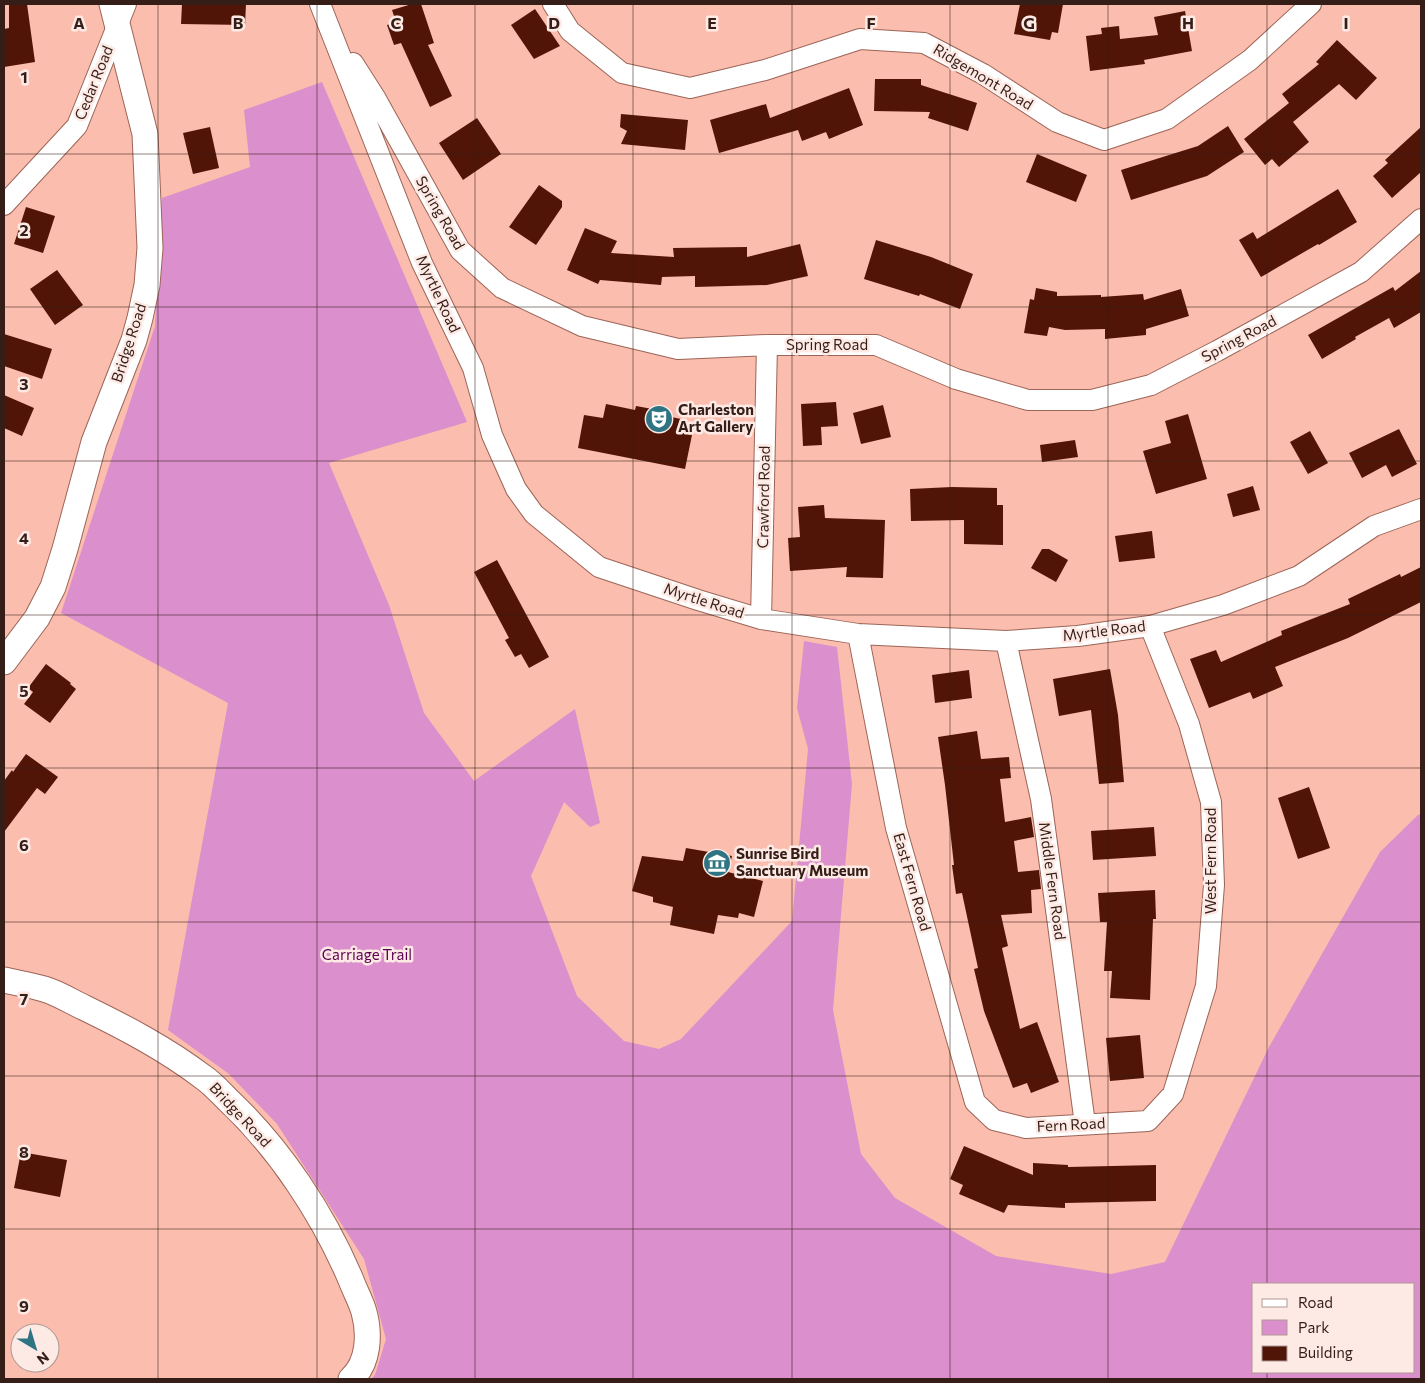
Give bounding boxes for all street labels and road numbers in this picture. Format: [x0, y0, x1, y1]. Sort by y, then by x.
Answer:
street label: Ridgemont Road [930, 39, 1037, 113]
street label: Cedar Road [70, 43, 116, 122]
street label: Spring Road [413, 172, 469, 253]
street label: Myrtle Road [413, 252, 465, 335]
street label: Bridge Road [107, 301, 149, 384]
street label: Spring Road [1198, 311, 1279, 365]
street label: Spring Road [786, 335, 868, 353]
street label: Crawford Road [753, 446, 773, 548]
street label: Myrtle Road [662, 579, 747, 621]
street label: Myrtle Road [1061, 616, 1146, 644]
street label: West Fern Road [1201, 808, 1219, 914]
street label: Middle Fern Road [1036, 821, 1070, 941]
street label: East Fern Road [890, 831, 936, 933]
street label: Bridge Road [206, 1078, 275, 1150]
street label: Fern Road [1036, 1113, 1106, 1135]

